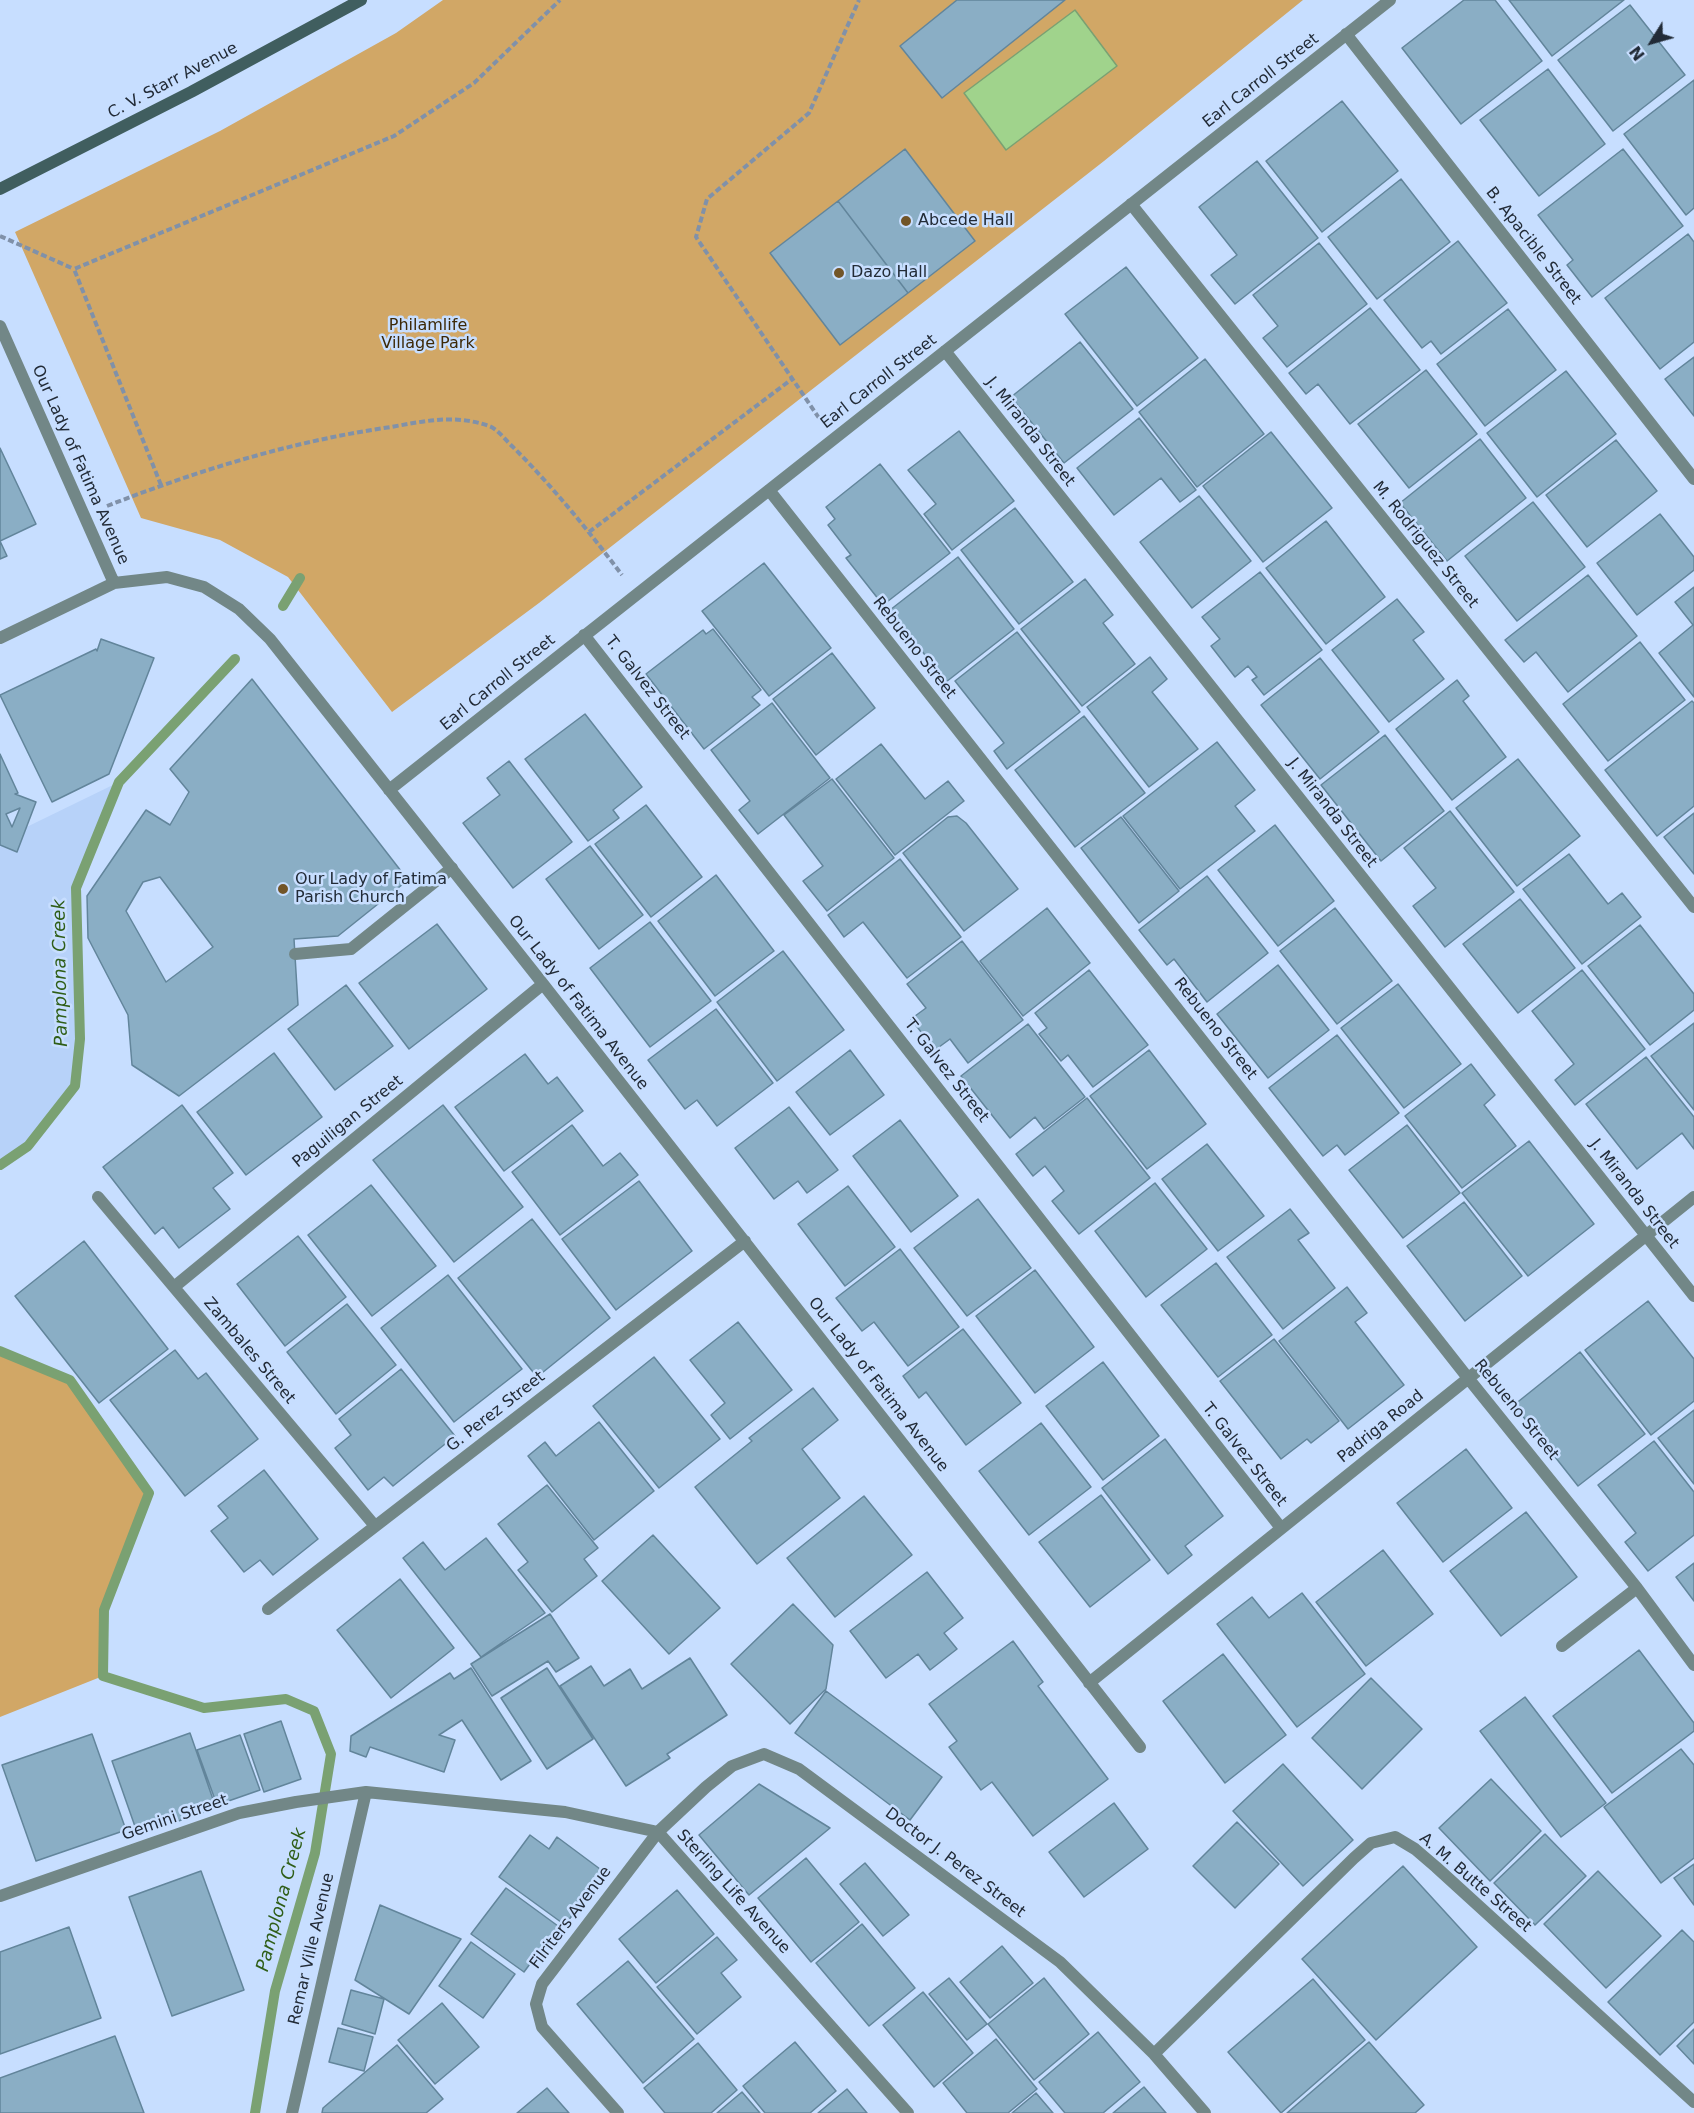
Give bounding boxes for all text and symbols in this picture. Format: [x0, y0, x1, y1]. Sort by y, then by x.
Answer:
north arrow [1622, 12, 1682, 72]
street label: Earl Carroll Street [1199, 30, 1323, 132]
street label: C. V. Starr Avenue [105, 39, 241, 123]
text: N [1626, 42, 1649, 64]
street label: B. Apacible Street [1481, 184, 1585, 308]
place label: Abcede Hall [918, 211, 1014, 231]
marker: Abcede Hall [899, 214, 913, 228]
place label: Dazo Hall [851, 263, 927, 283]
marker: Dazo Hall [832, 266, 846, 280]
park label: Philamlife Village Park [381, 316, 475, 354]
street label: Earl Carroll Street [817, 331, 941, 433]
street label: Our Lady of Fatima Avenue [27, 362, 133, 568]
street label: J. Miranda Street [981, 374, 1079, 490]
street label: M. Rodriguez Street [1368, 478, 1482, 612]
street label: Rebueno Street [868, 593, 960, 703]
street label: Earl Carroll Street [437, 631, 559, 735]
street label: T. Galvez Street [601, 632, 693, 744]
street label: J. Miranda Street [1283, 755, 1381, 871]
place label: Our Lady of Fatima Parish Church [295, 870, 447, 908]
marker: Our Lady of Fatima Parish Church [276, 882, 290, 896]
water label: Pamplona Creek [49, 899, 73, 1047]
street label: Our Lady of Fatima Avenue [504, 912, 652, 1094]
street label: Rebueno Street [1169, 974, 1261, 1084]
street label: T. Galvez Street [900, 1015, 992, 1127]
street label: Paguiligan Street [289, 1072, 407, 1172]
street label: J. Miranda Street [1585, 1136, 1683, 1252]
street label: Zambales Street [199, 1294, 299, 1408]
street label: Our Lady of Fatima Avenue [804, 1294, 952, 1476]
street label: Rebueno Street [1470, 1356, 1562, 1464]
street label: G. Perez Street [443, 1368, 549, 1456]
street label: Padriga Road [1334, 1386, 1428, 1468]
street label: T. Galvez Street [1198, 1399, 1290, 1511]
street label: Gemini Street [120, 1791, 230, 1845]
street label: Doctor J. Perez Street [881, 1804, 1029, 1922]
water label: Pamplona Creek [252, 1826, 312, 1974]
street label: Sterling Life Avenue [672, 1826, 794, 1958]
street label: A. M. Butte Street [1415, 1829, 1535, 1937]
street label: Filriters Avenue [526, 1863, 616, 1973]
street label: Remar Ville Avenue [285, 1871, 339, 2027]

